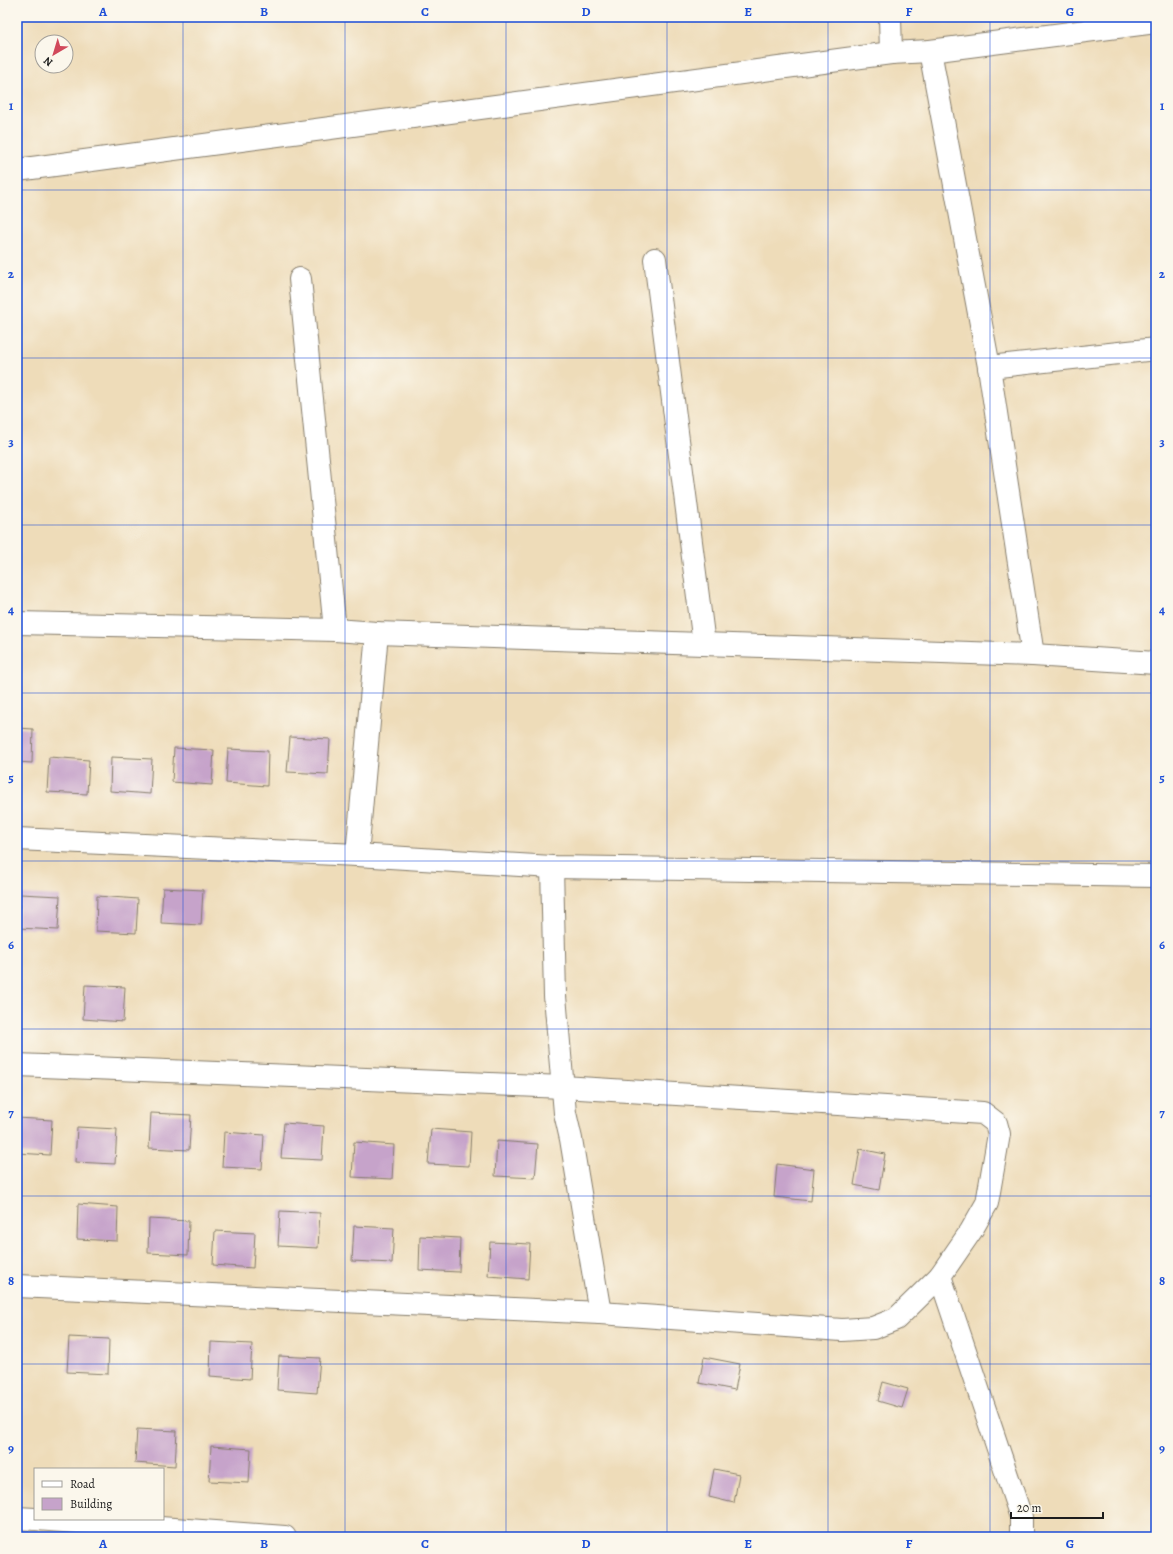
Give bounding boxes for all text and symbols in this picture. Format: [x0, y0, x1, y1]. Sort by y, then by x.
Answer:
text: A [98, 3, 108, 20]
text: B [260, 3, 268, 20]
text: C [421, 3, 429, 20]
text: D [581, 3, 591, 20]
text: E [744, 3, 752, 20]
text: F [906, 3, 913, 20]
text: G [1066, 3, 1074, 20]
north arrow [34, 34, 74, 74]
text: N [40, 53, 56, 70]
text: 1 [9, 97, 14, 114]
text: 1 [1160, 97, 1165, 114]
text: 2 [8, 265, 15, 282]
text: 2 [1159, 265, 1166, 282]
text: 3 [8, 433, 14, 450]
text: 3 [1159, 433, 1165, 450]
text: 4 [8, 601, 14, 618]
text: 4 [1159, 601, 1165, 618]
text: 5 [8, 769, 14, 786]
text: 5 [1159, 769, 1165, 786]
text: 6 [8, 936, 14, 953]
text: 6 [1159, 936, 1165, 953]
text: 7 [8, 1104, 14, 1121]
text: 7 [1159, 1104, 1165, 1121]
text: 8 [8, 1272, 14, 1289]
text: 8 [1159, 1272, 1165, 1289]
text: 9 [8, 1440, 14, 1457]
text: 9 [1159, 1440, 1165, 1457]
legend [34, 1468, 164, 1520]
text: Road [70, 1476, 96, 1492]
scale bar [1011, 1494, 1103, 1520]
text: Building [70, 1496, 112, 1512]
text: 20 m [1017, 1500, 1041, 1516]
text: A [98, 1535, 108, 1552]
text: B [260, 1535, 268, 1552]
text: C [421, 1535, 429, 1552]
text: D [581, 1535, 591, 1552]
text: E [744, 1535, 752, 1552]
text: F [906, 1535, 913, 1552]
text: G [1066, 1535, 1074, 1552]

